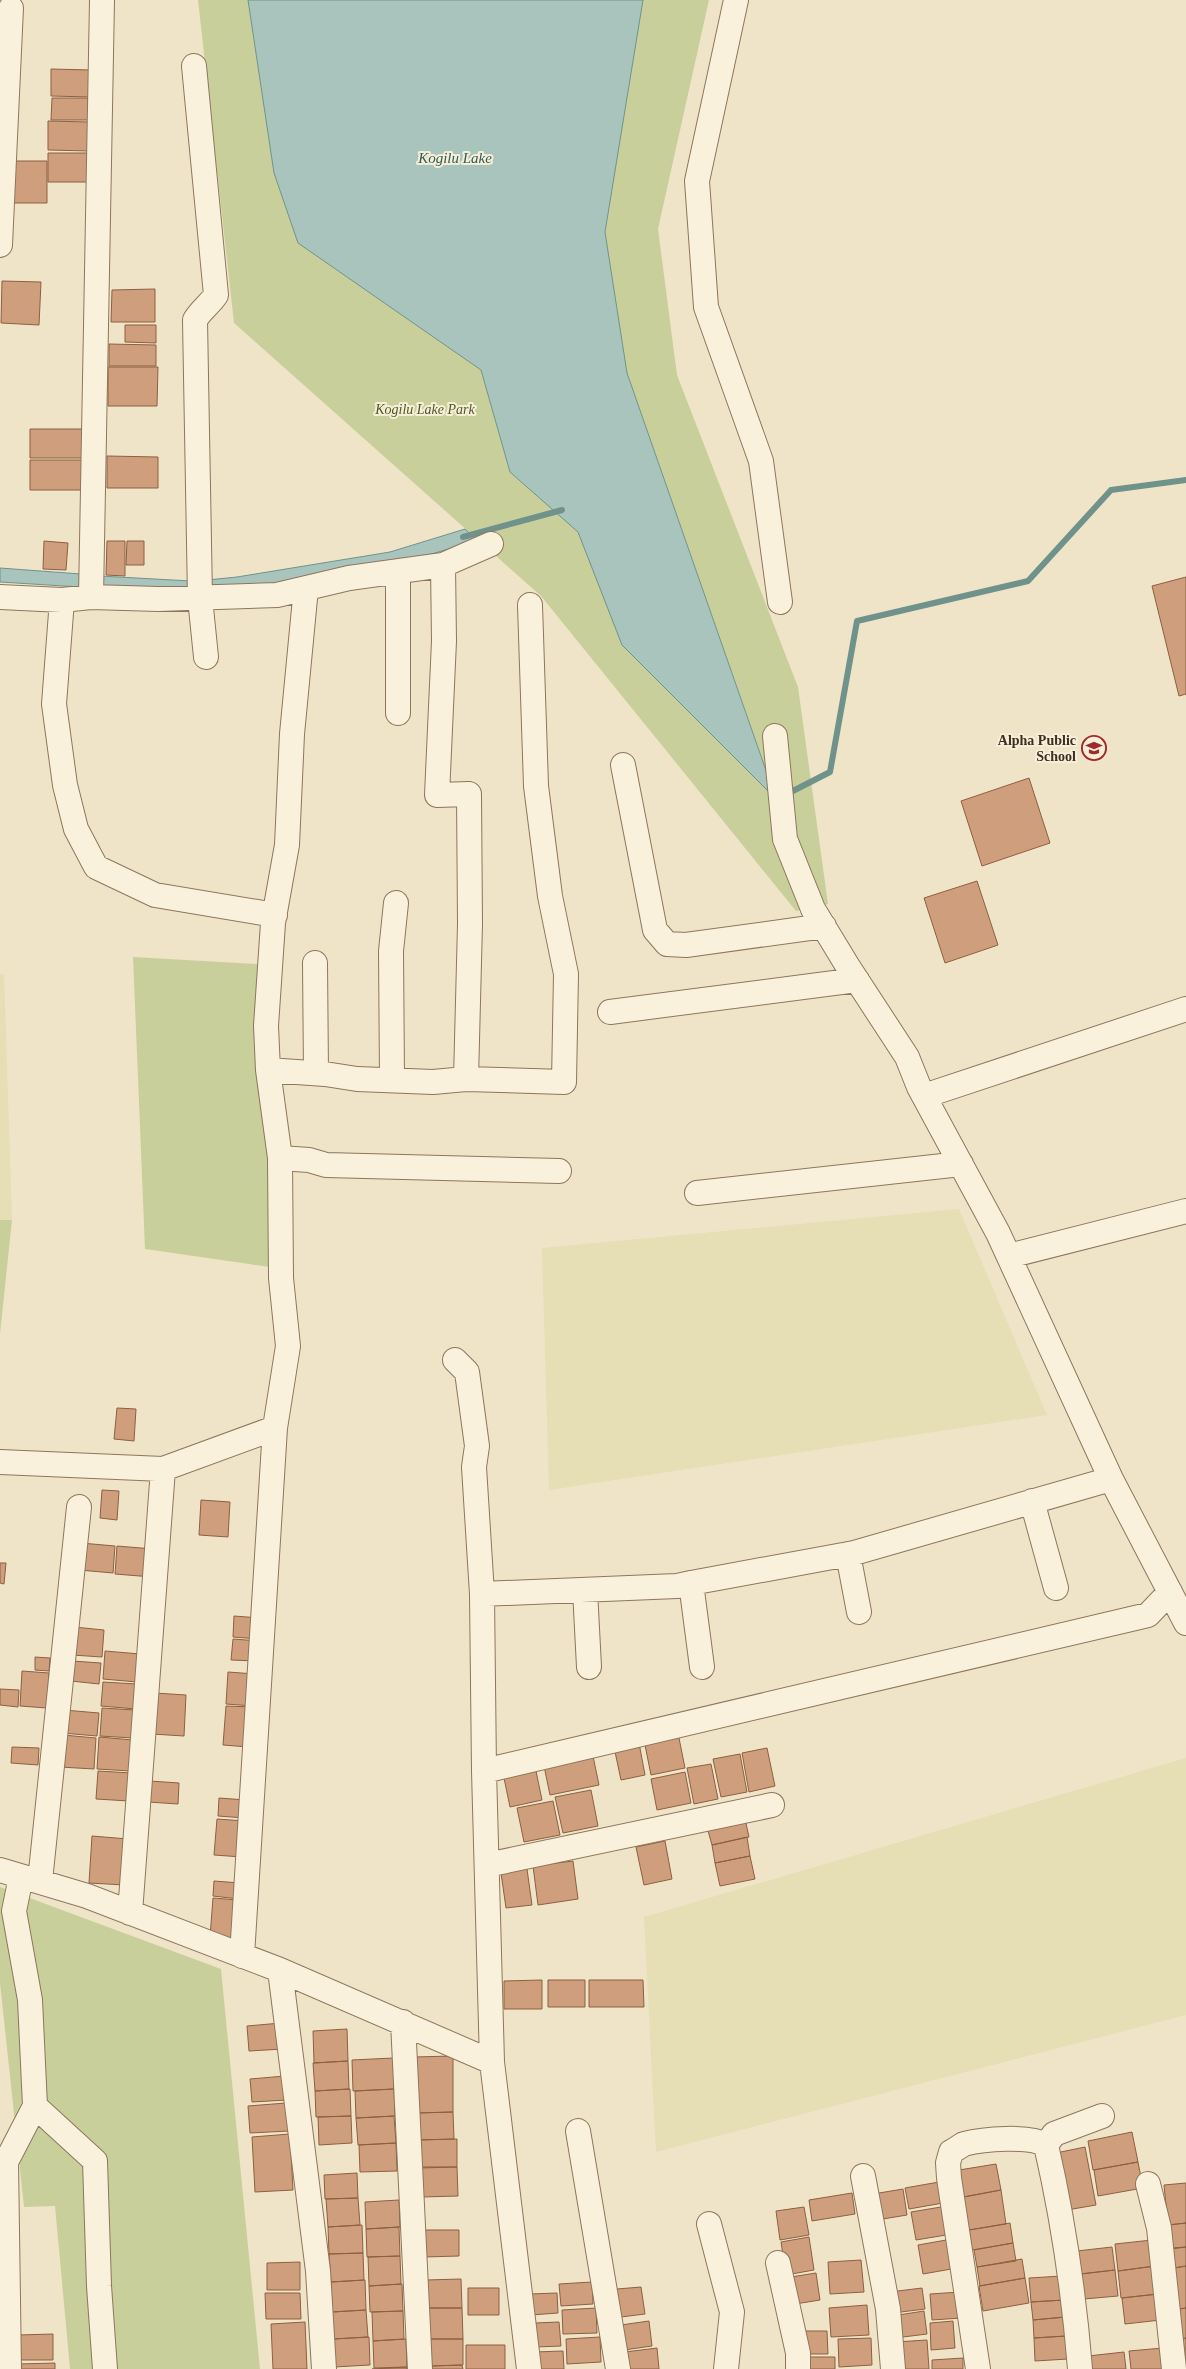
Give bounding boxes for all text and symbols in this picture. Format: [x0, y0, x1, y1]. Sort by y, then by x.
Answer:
water label: Kogilu Lake [417, 150, 492, 166]
park label: Kogilu Lake Park [374, 402, 476, 417]
place label: Alpha Public School [998, 733, 1076, 764]
school or university icon: Alpha Public School [1081, 735, 1107, 761]

